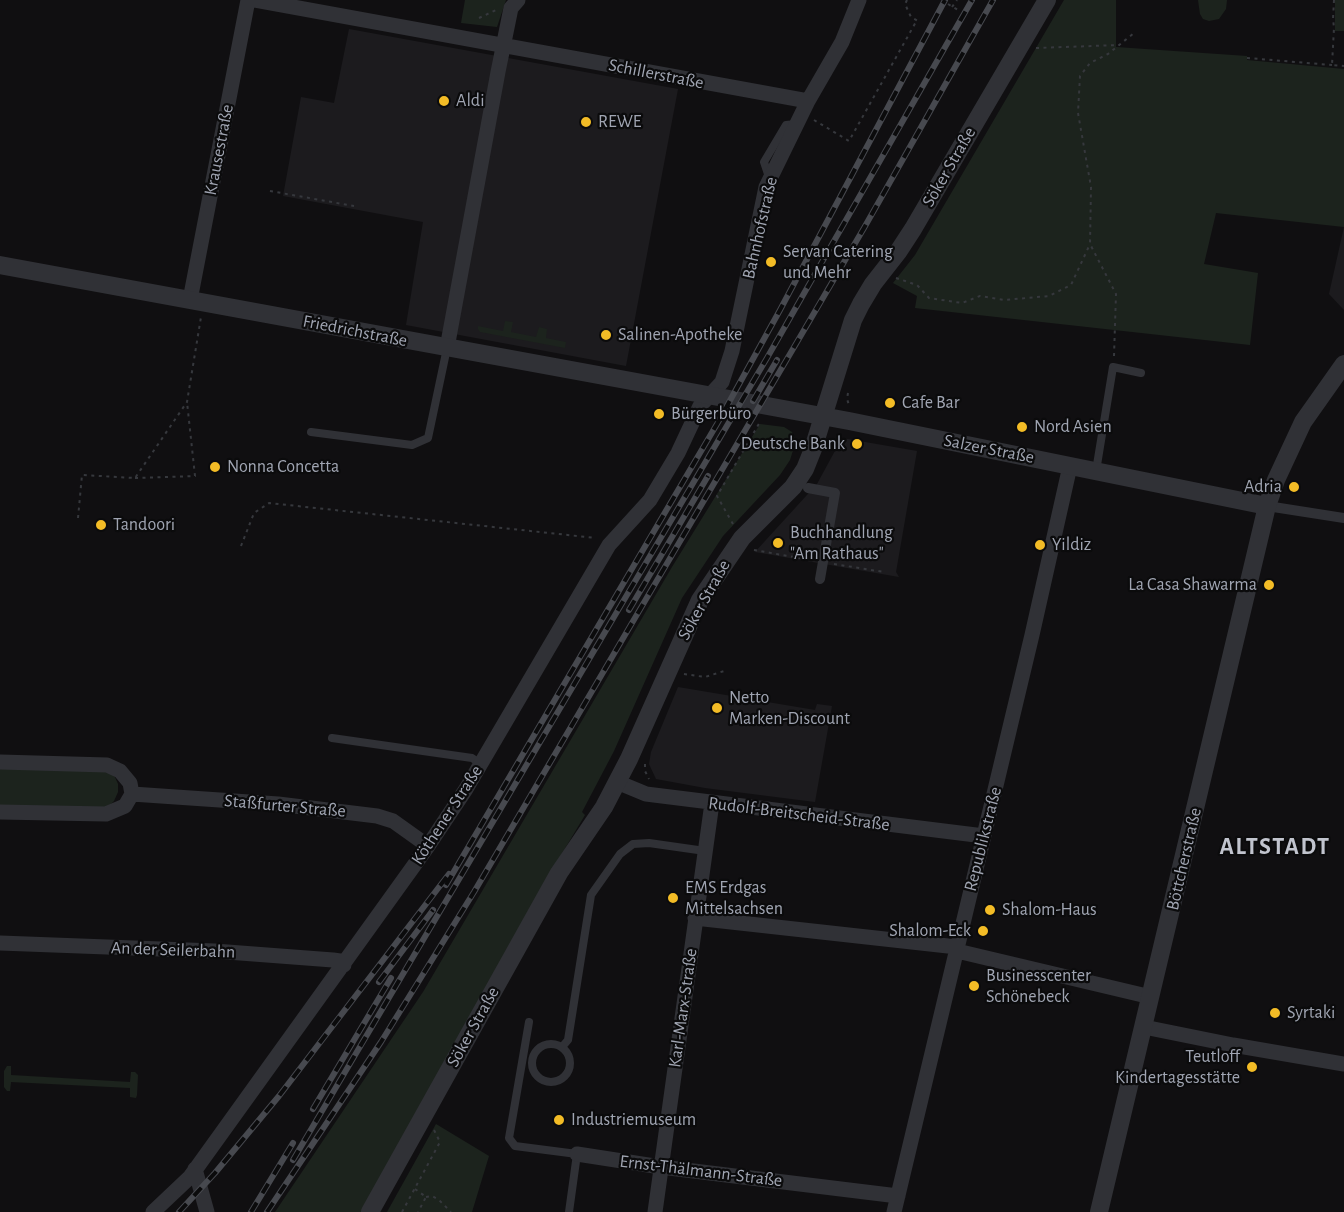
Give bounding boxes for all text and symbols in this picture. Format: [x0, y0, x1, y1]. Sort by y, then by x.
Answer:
street label: Schillerstraße [607, 54, 705, 94]
place label: Aldi [456, 90, 485, 112]
marker: Aldi [437, 94, 451, 108]
street label: Krausestraße [200, 103, 238, 197]
place label: REWE [598, 111, 641, 133]
marker: REWE [579, 115, 593, 129]
street label: Söker Straße [918, 123, 980, 211]
street label: Bahnhofstraße [738, 175, 782, 281]
place label: Servan Catering und Mehr [783, 241, 893, 284]
marker: Servan Catering und Mehr [764, 255, 778, 269]
street label: Friedrichstraße [301, 310, 409, 352]
place label: Salinen-Apotheke [618, 324, 742, 346]
marker: Salinen-Apotheke [599, 328, 613, 342]
place label: Cafe Bar [902, 392, 960, 414]
marker: Cafe Bar [883, 396, 897, 410]
place label: Bürgerbüro [671, 403, 751, 425]
marker: Bürgerbüro [652, 407, 666, 421]
place label: Nord Asien [1034, 416, 1112, 438]
marker: Nord Asien [1015, 420, 1029, 434]
street label: Salzer Straße [942, 430, 1036, 468]
place label: Deutsche Bank [741, 433, 845, 455]
marker: Deutsche Bank [850, 437, 864, 451]
place label: Nonna Concetta [227, 456, 339, 478]
marker: Nonna Concetta [208, 460, 222, 474]
place label: Adria [1244, 476, 1282, 498]
marker: Adria [1287, 480, 1301, 494]
place label: Tandoori [113, 514, 175, 536]
marker: Tandoori [94, 518, 108, 532]
place label: Buchhandlung "Am Rathaus" [790, 522, 893, 564]
place label: Yildiz [1052, 534, 1091, 556]
marker: Buchhandlung "Am Rathaus" [771, 536, 785, 550]
marker: Yildiz [1033, 538, 1047, 552]
street label: Söker Straße [673, 556, 735, 644]
place label: La Casa Shawarma [1128, 574, 1257, 596]
marker: La Casa Shawarma [1262, 578, 1276, 592]
place label: Netto Marken-Discount [729, 687, 850, 730]
marker: Netto Marken-Discount [710, 701, 724, 715]
street label: Köthener Straße [407, 761, 487, 869]
street label: Republikstraße [960, 785, 1006, 893]
street label: Staßfurter Straße [223, 790, 347, 822]
street label: Rudolf-Breitscheid-Straße [707, 792, 891, 836]
street label: Böttcherstraße [1162, 806, 1206, 912]
district label: ALTSTADT [1220, 833, 1330, 861]
place label: EMS Erdgas Mittelsachsen [685, 877, 783, 920]
marker: EMS Erdgas Mittelsachsen [666, 891, 680, 905]
place label: Shalom-Haus [1002, 899, 1097, 921]
marker: Shalom-Haus [983, 903, 997, 917]
place label: Shalom-Eck [889, 920, 971, 942]
marker: Shalom-Eck [976, 924, 990, 938]
street label: An der Seilerbahn [111, 937, 235, 963]
street label: Karl-Marx-Straße [664, 947, 702, 1069]
place label: Businesscenter Schönebeck [986, 965, 1091, 1008]
marker: Businesscenter Schönebeck [967, 979, 981, 993]
street label: Söker Straße [442, 983, 504, 1071]
place label: Syrtaki [1287, 1002, 1335, 1024]
marker: Syrtaki [1268, 1006, 1282, 1020]
place label: Teutloff Kindertagesstätte [1115, 1046, 1240, 1088]
marker: Teutloff Kindertagesstätte [1245, 1060, 1259, 1074]
place label: Industriemuseum [571, 1109, 696, 1131]
marker: Industriemuseum [552, 1113, 566, 1127]
street label: Ernst-Thälmann-Straße [618, 1150, 784, 1192]

